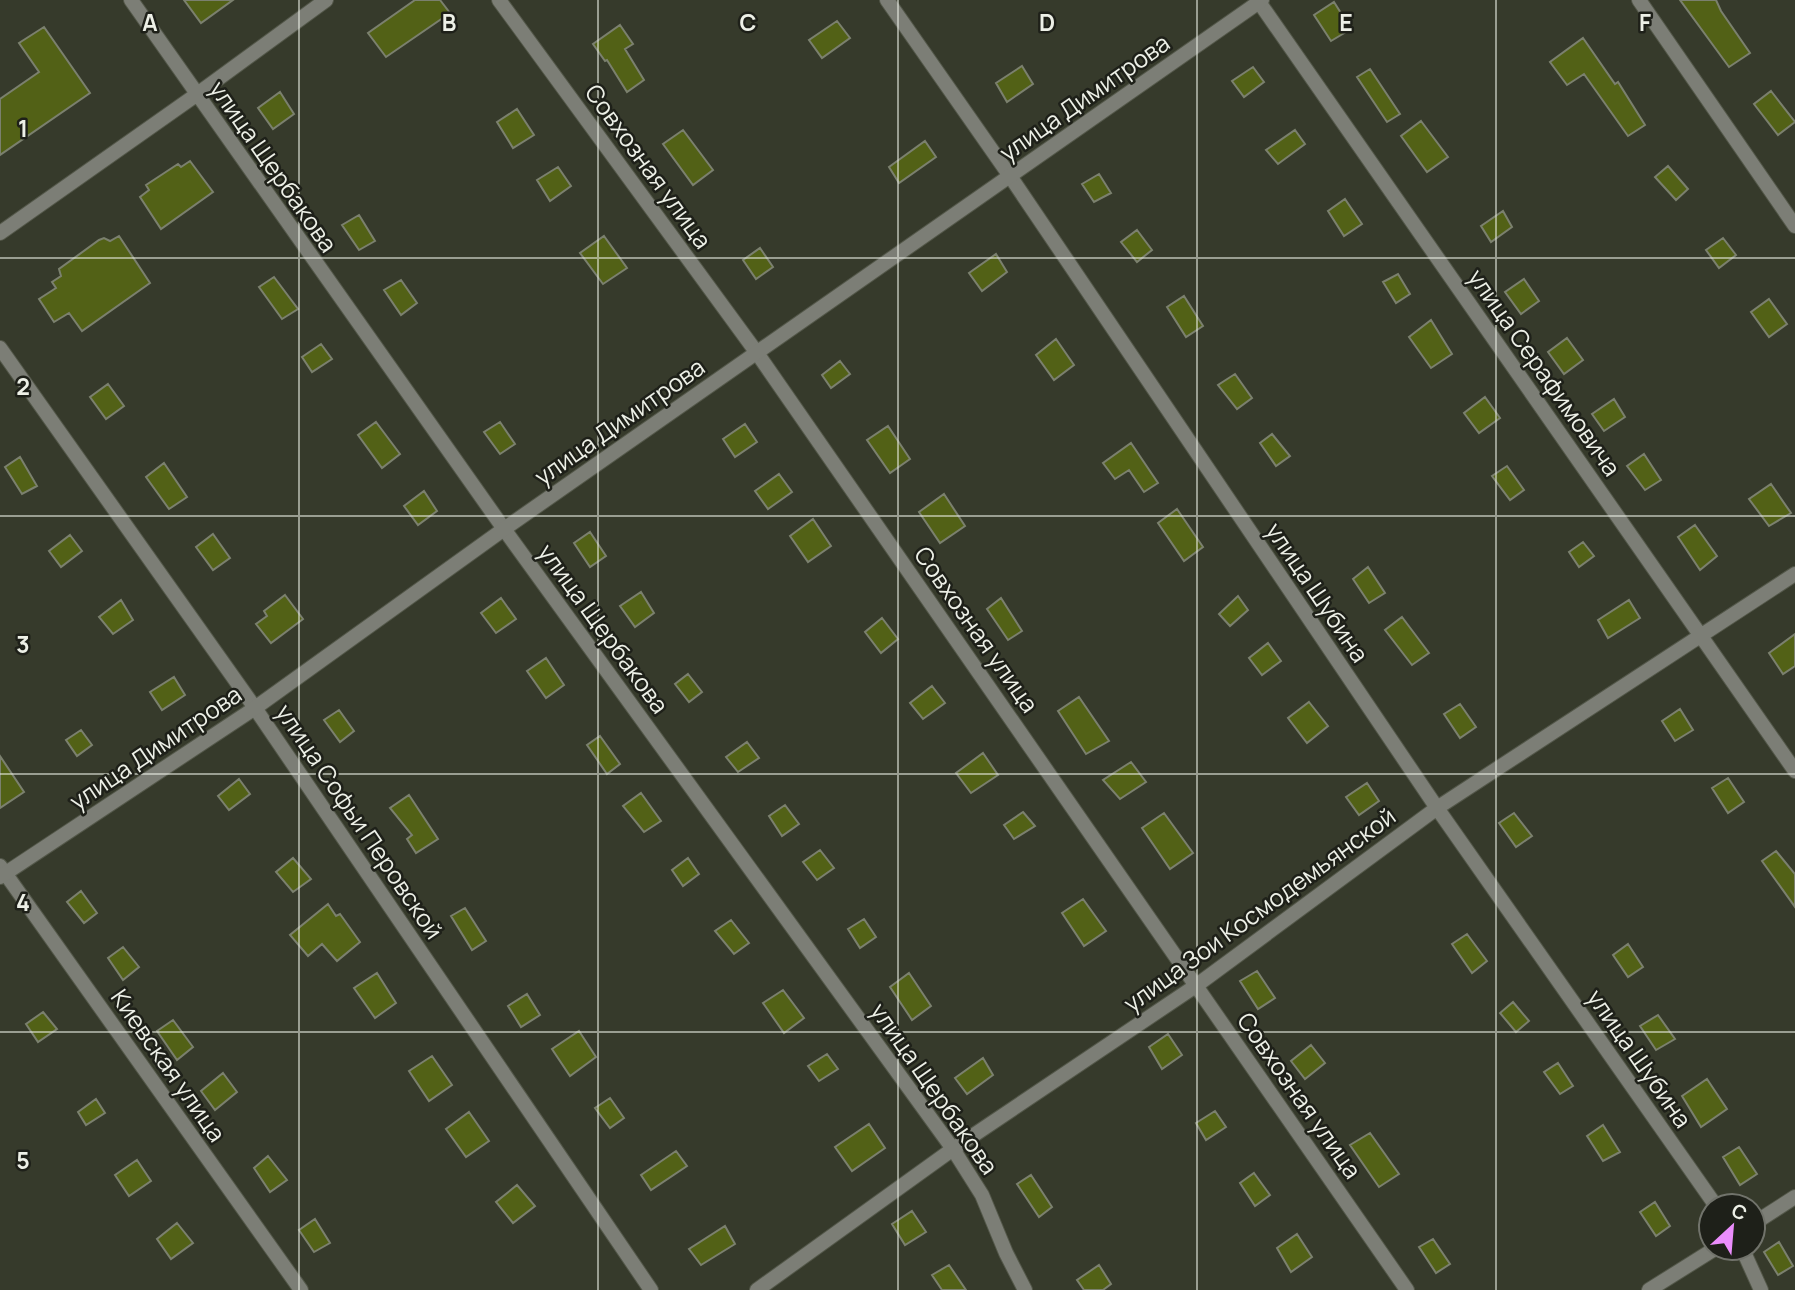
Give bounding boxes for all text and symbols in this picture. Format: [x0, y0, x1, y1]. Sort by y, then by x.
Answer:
text: A [142, 6, 158, 38]
text: B [442, 6, 456, 38]
text: C [740, 6, 757, 38]
text: D [1039, 6, 1055, 38]
text: E [1339, 6, 1353, 38]
text: F [1639, 6, 1651, 38]
street label: улица Димитрова [992, 26, 1176, 168]
street label: улица Щербакова [202, 74, 346, 258]
street label: Совхозная улица [578, 77, 720, 255]
text: 1 [18, 112, 28, 144]
street label: улица Серафимовича [1461, 262, 1629, 482]
street label: улица Димитрова [527, 350, 711, 492]
text: 2 [16, 370, 30, 402]
street label: улица Шубина [1259, 516, 1377, 668]
street label: улица Щербакова [531, 536, 677, 720]
street label: Совхозная улица [907, 539, 1047, 719]
text: 3 [16, 628, 30, 660]
street label: улица Димитрова [62, 677, 248, 817]
street label: улица Софьи Перовской [269, 697, 451, 945]
street label: улица Зои Космодемьянской [1116, 799, 1402, 1019]
text: 4 [16, 886, 30, 918]
street label: Киевская улица [104, 982, 234, 1148]
street label: улица Шубина [1580, 982, 1700, 1134]
street label: улица Щербакова [863, 996, 1007, 1180]
street label: Совхозная улица [1230, 1005, 1370, 1185]
text: 5 [16, 1144, 30, 1176]
north arrow [1697, 1192, 1767, 1262]
text: С [1727, 1197, 1751, 1226]

